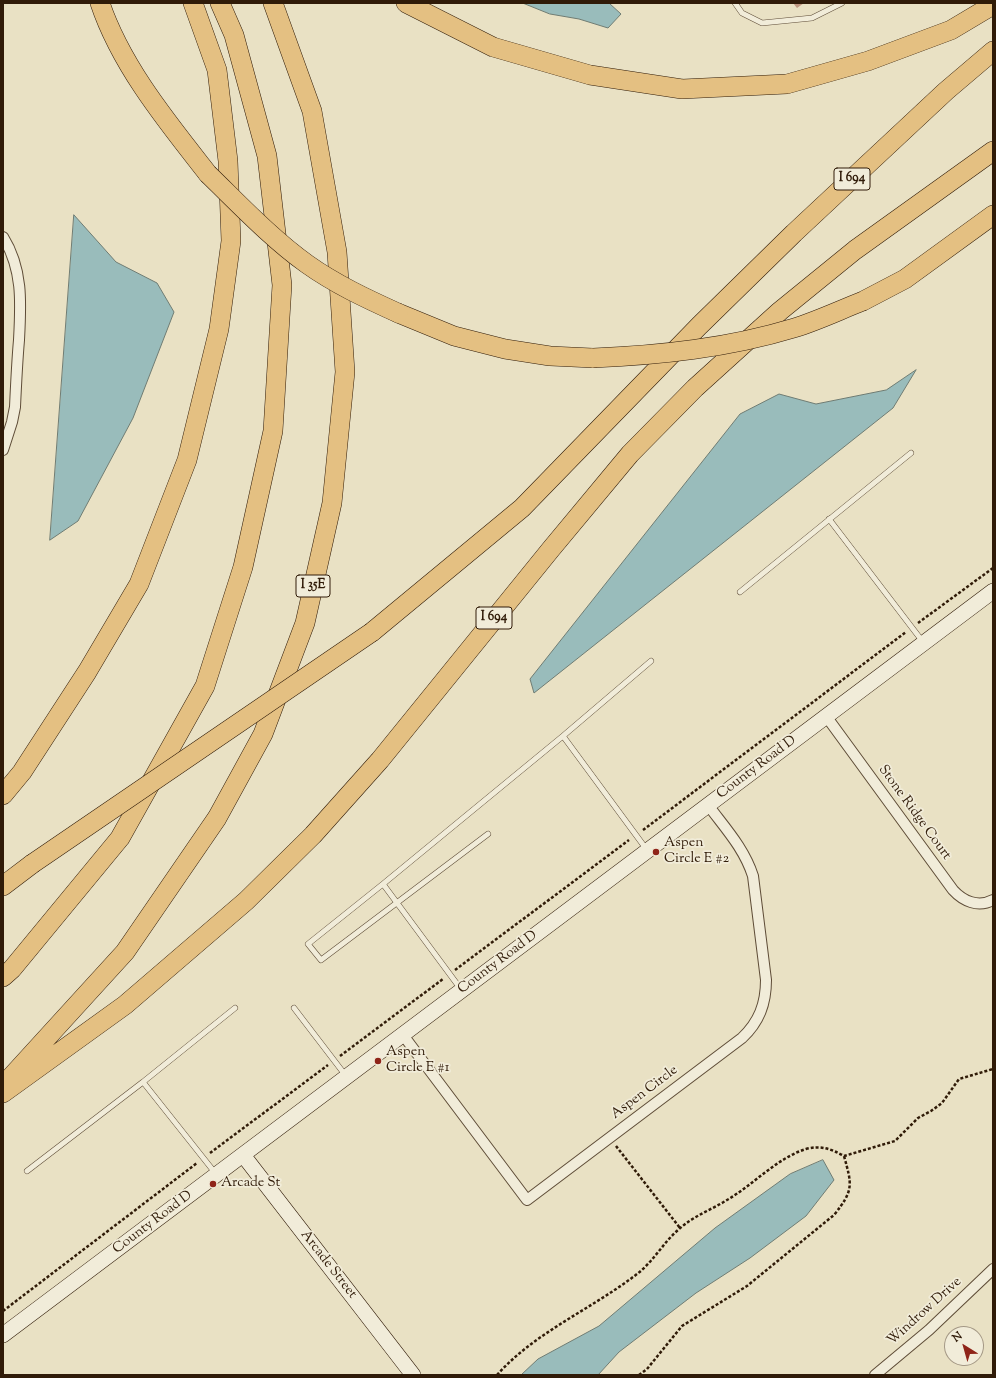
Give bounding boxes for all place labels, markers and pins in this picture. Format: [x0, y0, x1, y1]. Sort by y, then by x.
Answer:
place label: Aspen Circle E #2 [664, 836, 729, 868]
marker: Aspen Circle E #2 [651, 847, 661, 857]
place label: Aspen Circle E #1 [386, 1045, 449, 1078]
marker: Aspen Circle E #1 [373, 1056, 383, 1066]
place label: Arcade St [221, 1176, 280, 1192]
marker: Arcade St [208, 1179, 218, 1189]

